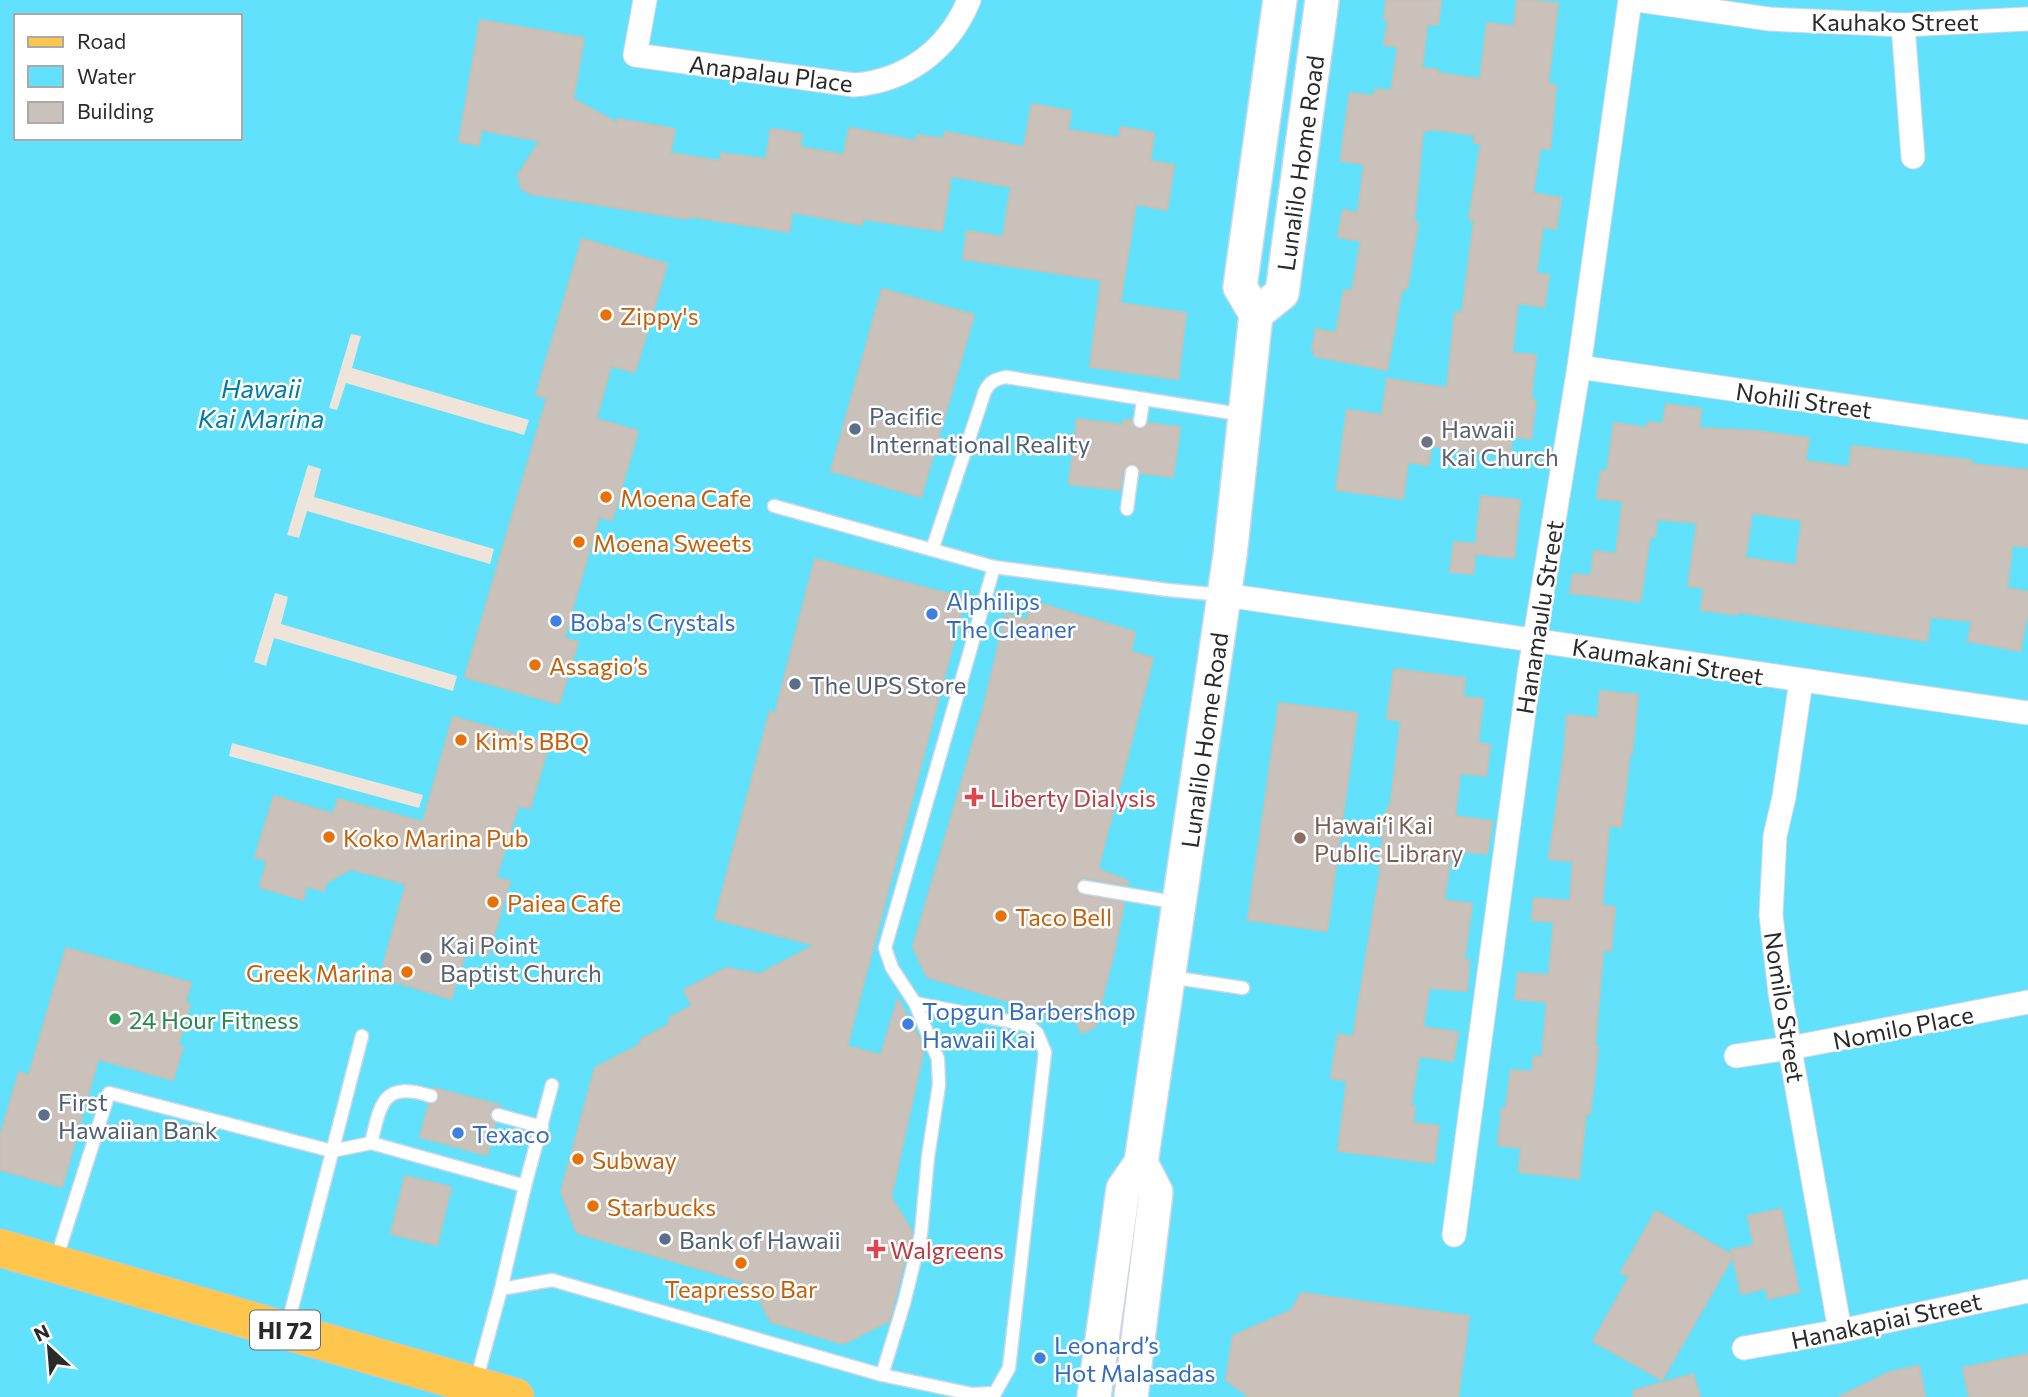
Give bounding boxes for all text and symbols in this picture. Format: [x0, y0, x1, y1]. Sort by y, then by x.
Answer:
street label: Kauhako Street [1811, 7, 1979, 36]
legend [14, 14, 242, 140]
text: Road [77, 28, 126, 53]
street label: Anapalau Place [688, 49, 854, 97]
street label: Lunalilo Home Road [1271, 53, 1329, 273]
text: Water [77, 63, 136, 88]
text: Building [77, 98, 154, 123]
place label: Zippy's [620, 301, 699, 330]
marker: Zippy's [598, 307, 614, 323]
water label: Hawaii Kai Marina [198, 372, 324, 433]
street label: Nohili Street [1734, 376, 1874, 424]
place label: Pacific International Reality [869, 401, 1090, 458]
place label: Hawaii Kai Church [1441, 414, 1559, 471]
marker: Pacific International Reality [847, 421, 863, 437]
marker: Hawaii Kai Church [1419, 434, 1435, 450]
place label: Moena Cafe [620, 483, 751, 512]
marker: Moena Cafe [598, 489, 614, 505]
street label: Hanamaulu Street [1509, 518, 1569, 716]
place label: Moena Sweets [593, 528, 752, 557]
marker: Moena Sweets [571, 534, 587, 550]
place label: Alphilips The Cleaner [946, 586, 1077, 643]
marker: Alphilips The Cleaner [924, 606, 940, 622]
place label: Boba's Crystals [570, 607, 736, 636]
marker: Boba's Crystals [548, 613, 564, 629]
street label: Lunalilo Home Road [1175, 630, 1233, 850]
street label: Kaumakani Street [1570, 632, 1766, 690]
place label: Assagio’s [549, 651, 648, 680]
marker: Assagio’s [527, 657, 543, 673]
place label: The UPS Store [809, 670, 966, 699]
marker: The UPS Store [787, 676, 803, 692]
place label: Kim's BBQ [475, 726, 589, 755]
marker: Kim's BBQ [453, 732, 469, 748]
place label: Liberty Dialysis [990, 783, 1156, 812]
marker: Liberty Dialysis [964, 787, 984, 807]
place label: Hawaiʻi Kai Public Library [1314, 810, 1463, 867]
place label: Koko Marina Pub [343, 823, 529, 852]
marker: Koko Marina Pub [321, 829, 337, 845]
marker: Hawaiʻi Kai Public Library [1292, 830, 1308, 846]
place label: Paiea Cafe [507, 888, 621, 917]
marker: Paiea Cafe [485, 894, 501, 910]
place label: Taco Bell [1015, 902, 1112, 931]
marker: Taco Bell [993, 908, 1009, 924]
street label: Nomilo Street [1759, 929, 1811, 1085]
place label: Kai Point Baptist Church [440, 930, 602, 987]
marker: Kai Point Baptist Church [418, 950, 434, 966]
place label: Greek Marina [246, 958, 393, 987]
marker: Greek Marina [399, 964, 415, 980]
place label: Topgun Barbershop Hawaii Kai [922, 996, 1136, 1053]
street label: Nomilo Place [1830, 999, 1976, 1055]
place label: 24 Hour Fitness [129, 1005, 299, 1034]
marker: 24 Hour Fitness [107, 1011, 123, 1027]
marker: Topgun Barbershop Hawaii Kai [900, 1016, 916, 1032]
place label: First Hawaiian Bank [58, 1087, 218, 1144]
marker: First Hawaiian Bank [36, 1107, 52, 1123]
place label: Texaco [472, 1119, 550, 1148]
marker: Texaco [450, 1125, 466, 1141]
place label: Subway [592, 1145, 677, 1174]
marker: Subway [570, 1151, 586, 1167]
place label: Starbucks [607, 1192, 716, 1221]
marker: Starbucks [585, 1198, 601, 1214]
place label: Bank of Hawaii [679, 1225, 841, 1254]
marker: Bank of Hawaii [657, 1231, 673, 1247]
place label: Walgreens [890, 1235, 1004, 1264]
marker: Walgreens [868, 1241, 884, 1257]
marker: Teapresso Bar [733, 1255, 749, 1271]
place label: Teapresso Bar [664, 1274, 818, 1303]
street label: Hanakapiai Street [1788, 1286, 1984, 1354]
road number: HI 72 [250, 1310, 320, 1350]
north arrow [14, 1313, 84, 1383]
text: N [30, 1319, 53, 1346]
place label: Leonard’s Hot Malasadas [1054, 1330, 1215, 1387]
marker: Leonard’s Hot Malasadas [1032, 1350, 1048, 1366]

